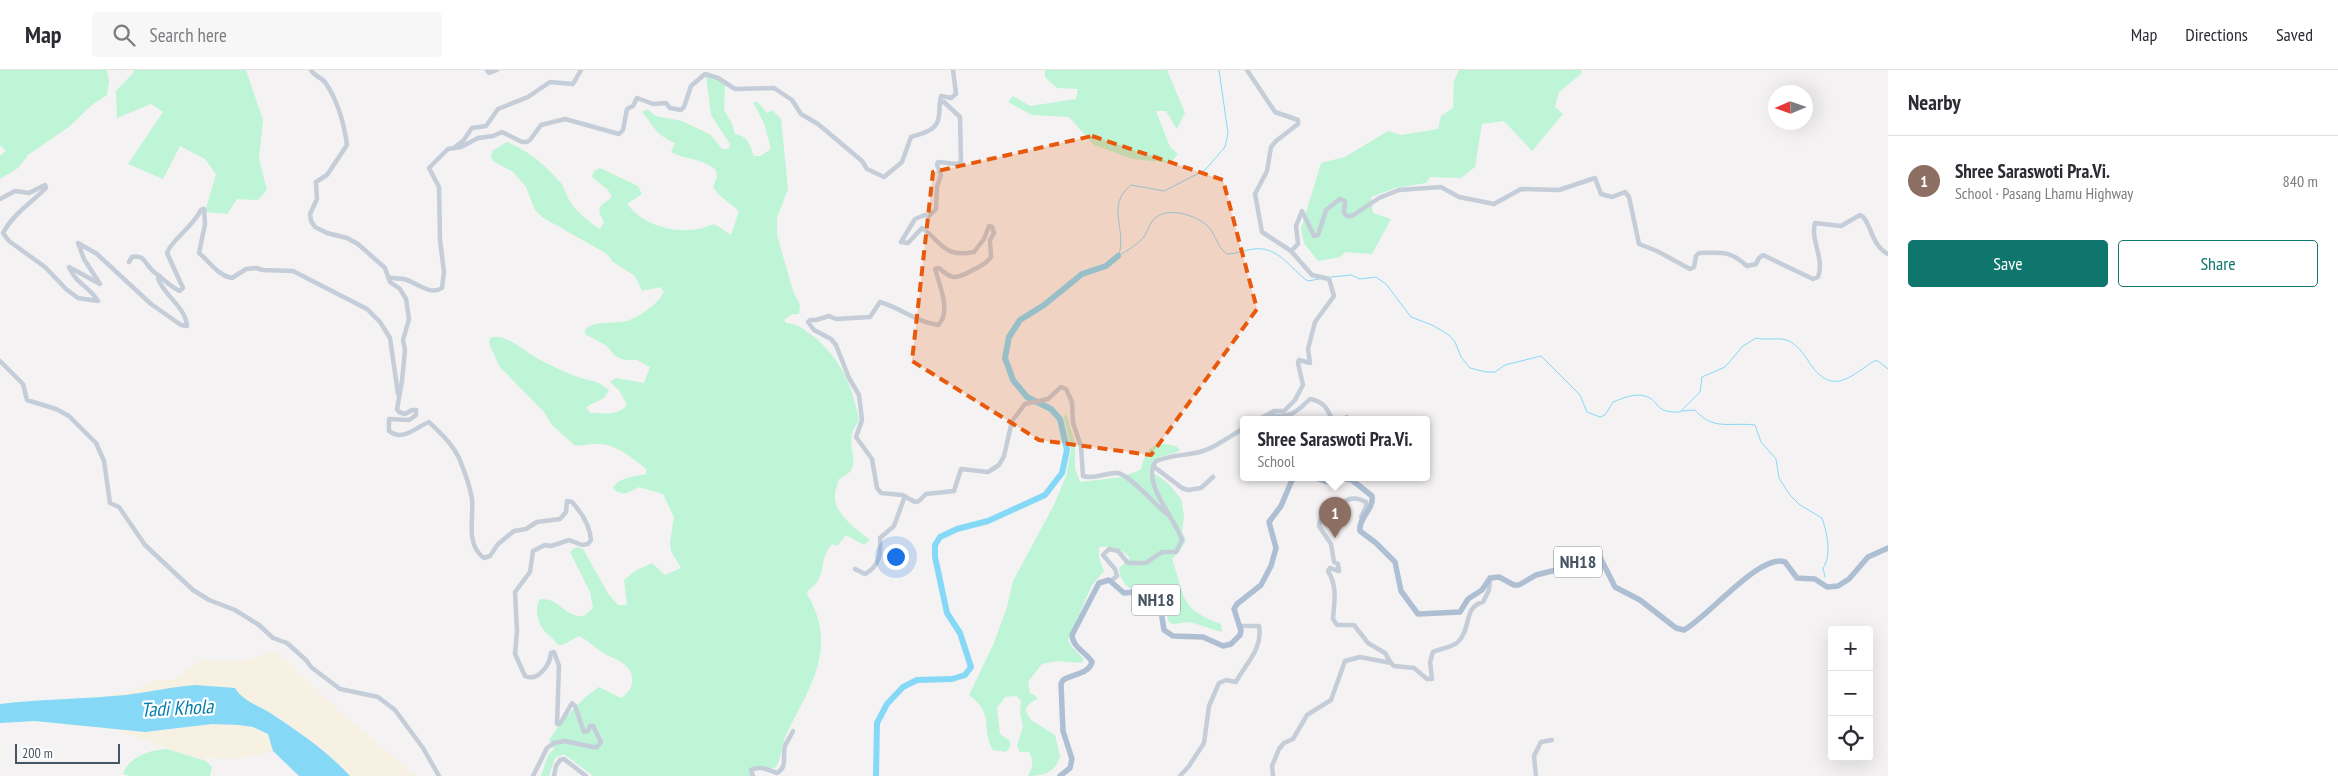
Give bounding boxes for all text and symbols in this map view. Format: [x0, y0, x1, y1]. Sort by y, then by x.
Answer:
search box [92, 12, 442, 57]
text: Map [25, 19, 62, 50]
icon: search [110, 21, 138, 49]
text: Search here [150, 23, 227, 47]
text: Map [2131, 23, 2157, 46]
text: Directions [2185, 23, 2248, 46]
text: Saved [2276, 23, 2313, 46]
north arrow [1768, 85, 1813, 130]
text: Nearby [1908, 89, 1961, 116]
text: Shree Saraswoti Pra.Vi. [1955, 159, 2110, 183]
text: 1 [1920, 171, 1928, 191]
text: 840 m [2283, 171, 2318, 191]
text: School · Pasang Lhamu Highway [1955, 183, 2133, 203]
button: Save [1908, 240, 2108, 287]
button: Share [2118, 240, 2318, 287]
popup [1240, 416, 1430, 481]
text: Shree Saraswoti Pra.Vi. [1257, 427, 1413, 451]
text: School [1257, 451, 1295, 471]
pin: 1 [1319, 497, 1351, 538]
your location [883, 544, 909, 570]
road number: NH18 [1554, 547, 1602, 578]
road number: NH18 [1132, 584, 1180, 616]
map controls [1828, 626, 1873, 761]
button: + [1828, 626, 1873, 671]
button: − [1828, 671, 1873, 716]
water label: Tadi Khola [140, 693, 215, 723]
button: locate [1828, 716, 1873, 761]
scale bar [15, 741, 120, 764]
text: 200 m [22, 744, 53, 762]

